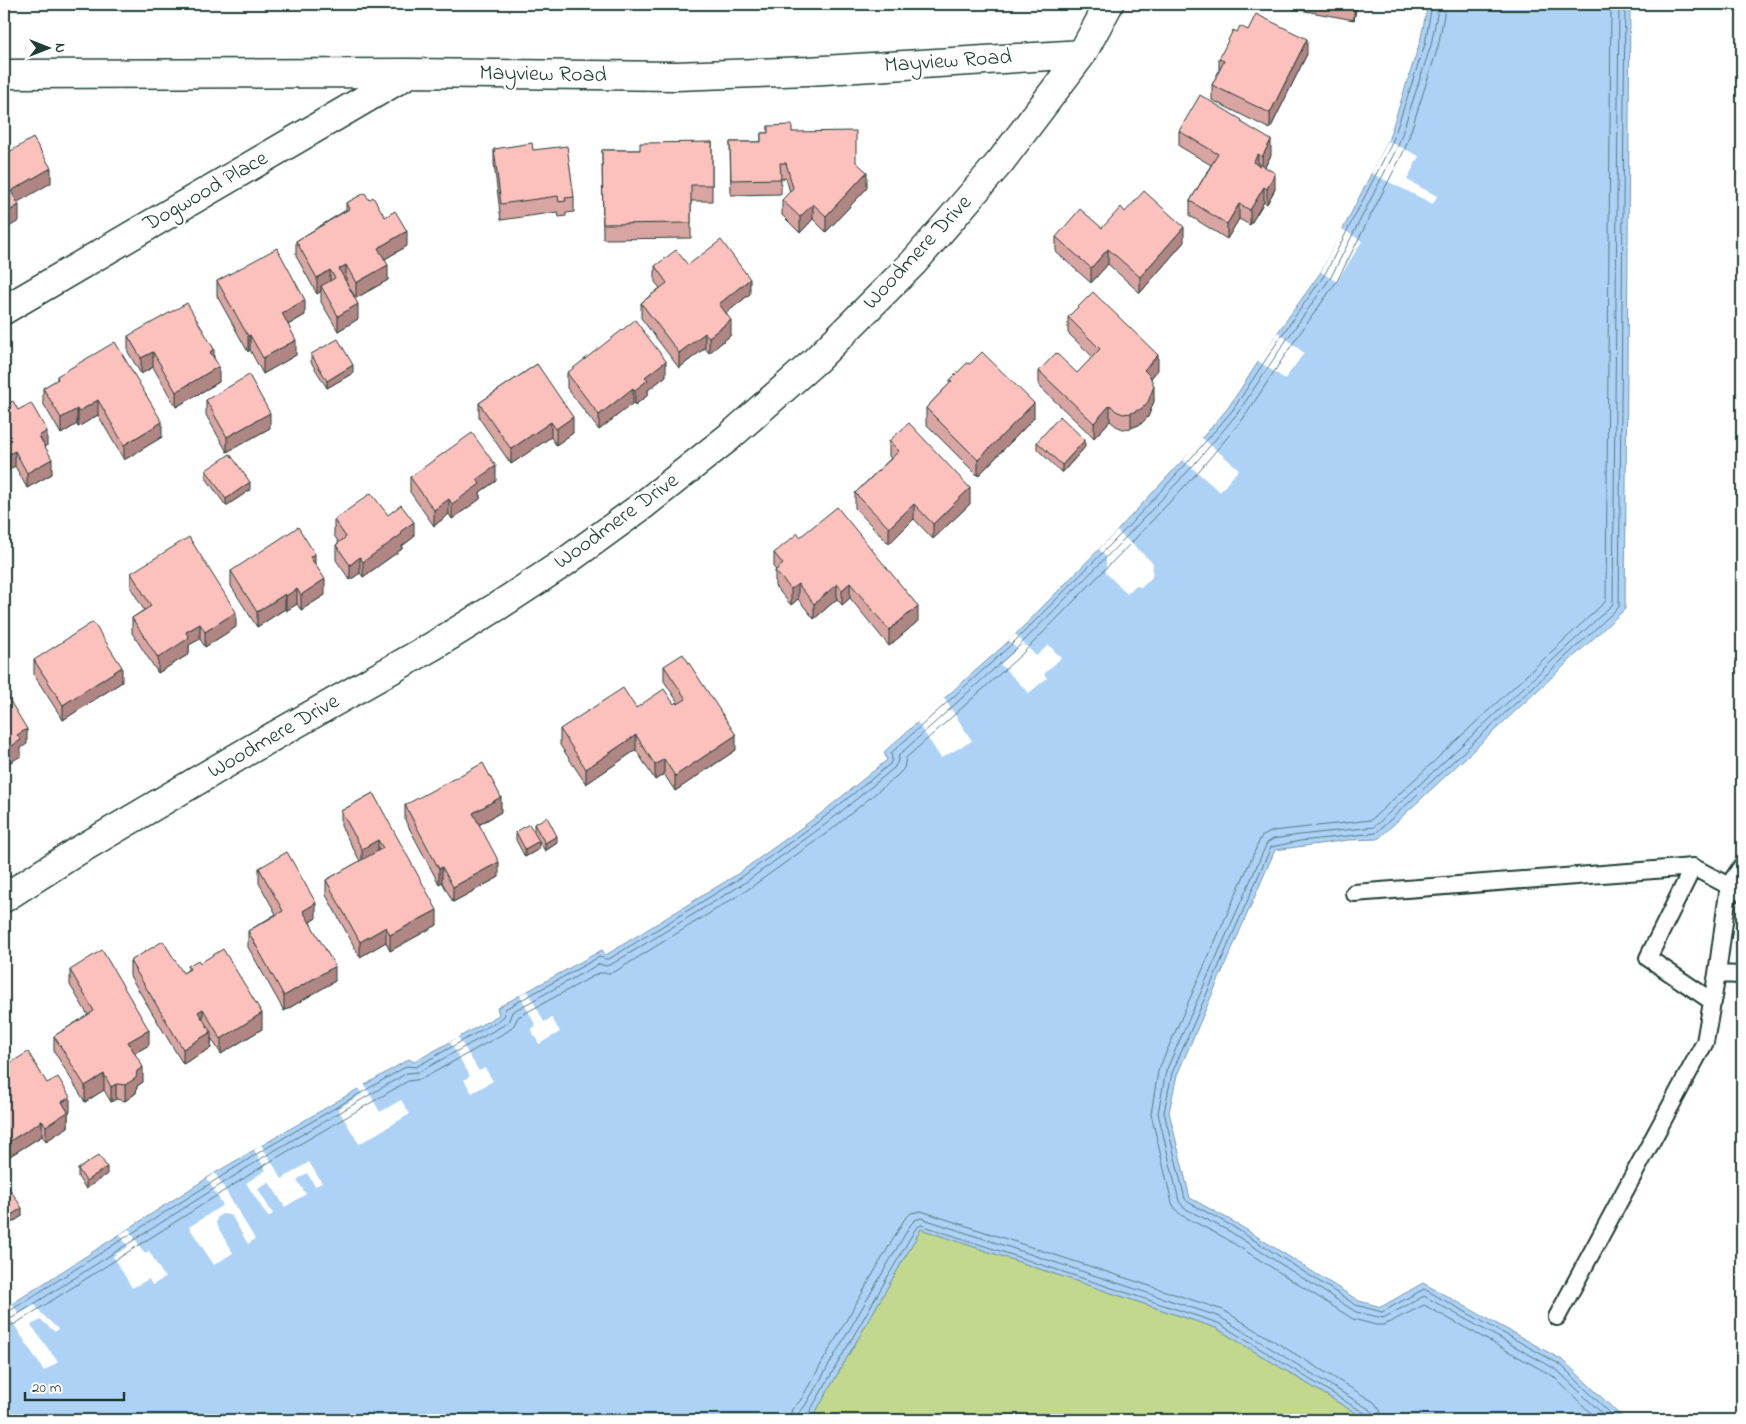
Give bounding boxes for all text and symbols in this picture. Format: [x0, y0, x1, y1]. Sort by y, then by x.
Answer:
north arrow [22, 22, 72, 72]
street label: Mayview Road [883, 42, 1013, 83]
text: N [49, 43, 70, 53]
street label: Mayview Road [479, 58, 607, 93]
street label: Dogwood Place [137, 143, 275, 242]
street label: Woodmere Drive [856, 188, 980, 318]
street label: Woodmere Drive [548, 466, 686, 578]
street label: Woodmere Drive [202, 686, 346, 788]
scale bar [25, 1369, 124, 1401]
text: 20 m [32, 1377, 62, 1399]

